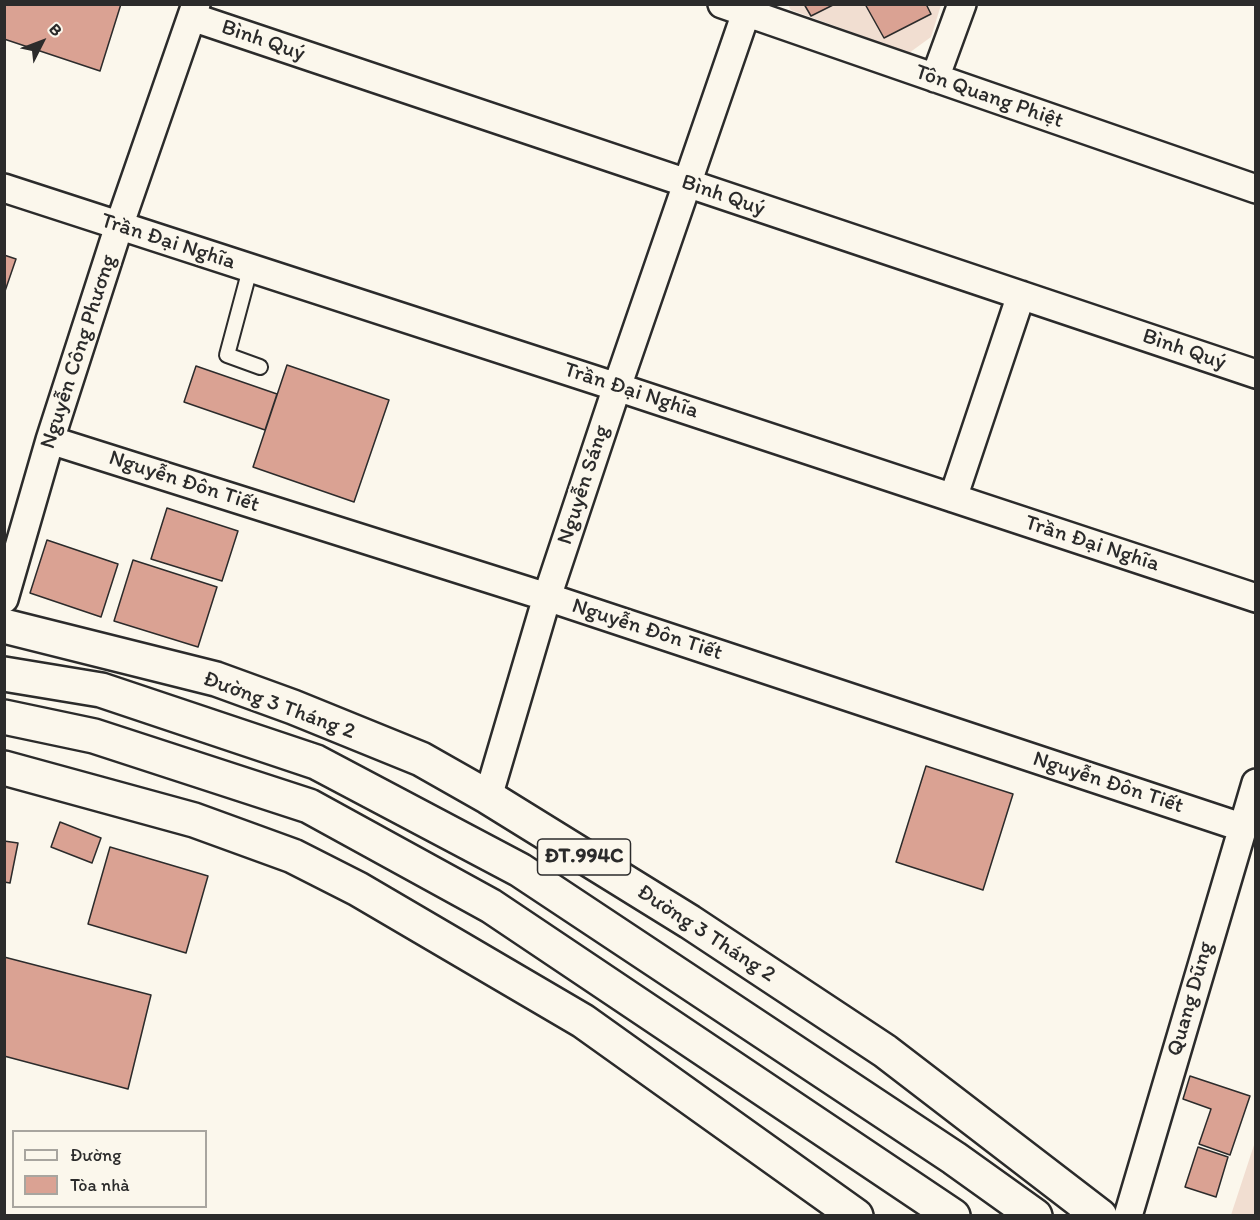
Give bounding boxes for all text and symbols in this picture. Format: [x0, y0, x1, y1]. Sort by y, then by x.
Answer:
north arrow [12, 12, 72, 72]
street label: Bình Quý [218, 14, 308, 68]
text: B [45, 19, 66, 40]
street label: Tôn Quang Phiệt [911, 59, 1067, 135]
street label: Bình Quý [678, 169, 768, 223]
street label: Trần Đại Nghĩa [97, 208, 239, 276]
street label: Nguyễn Công Phương [35, 252, 123, 452]
street label: Bình Quý [1139, 323, 1229, 377]
street label: Trần Đại Nghĩa [560, 357, 702, 425]
street label: Nguyễn Sáng [552, 422, 616, 548]
street label: Nguyễn Đôn Tiết [105, 445, 263, 519]
street label: Trần Đại Nghĩa [1021, 510, 1163, 578]
street label: Nguyễn Đôn Tiết [568, 593, 726, 667]
street label: Đường 3 Tháng 2 [199, 666, 359, 746]
street label: Nguyễn Đôn Tiết [1029, 746, 1187, 820]
road number: ĐT.994C [538, 839, 630, 875]
street label: Đường 3 Tháng 2 [632, 879, 780, 989]
street label: Quang Dũng [1162, 939, 1220, 1059]
legend [12, 1130, 207, 1208]
text: Đường [70, 1144, 121, 1166]
text: Tòa nhà [70, 1174, 130, 1196]

